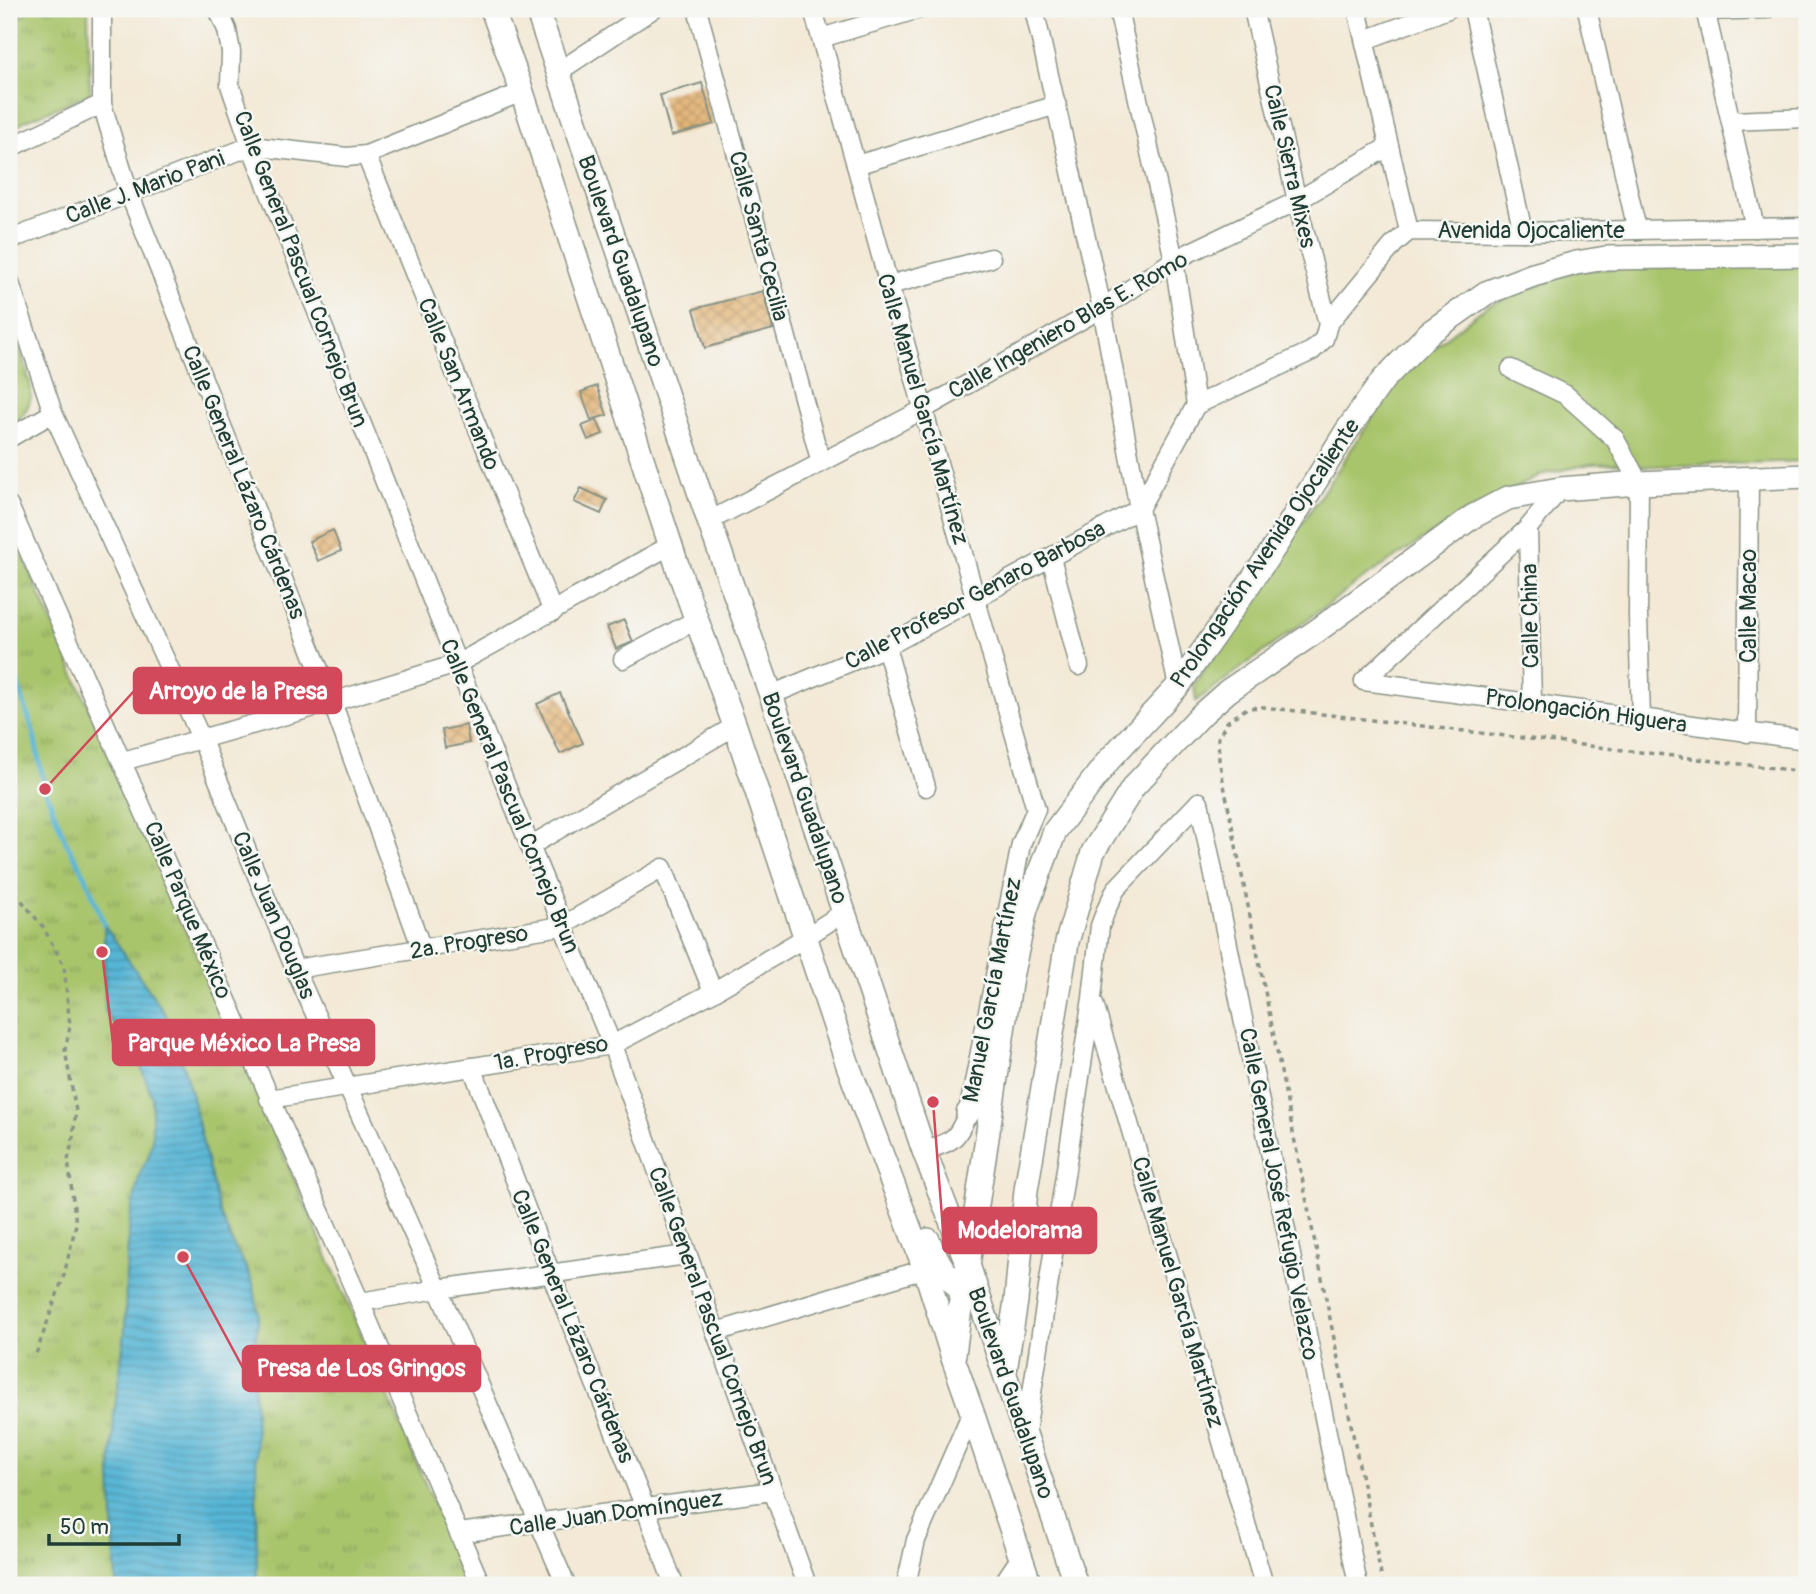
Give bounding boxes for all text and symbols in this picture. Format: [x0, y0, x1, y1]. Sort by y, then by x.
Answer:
street label: Calle Sierra Mixes [1257, 81, 1323, 251]
street label: Calle General Pascual Cornejo Brun [227, 107, 375, 431]
street label: Calle J. Mario Pani [61, 143, 229, 231]
street label: Calle Santa Cecilia [722, 148, 796, 324]
street label: Boulevard Guadalupano [571, 151, 671, 371]
street label: Avenida Ojocaliente [1437, 216, 1625, 245]
street label: Calle Ingeniero Blas E. Romo [943, 244, 1193, 406]
street label: Calle Manuel García Martínez [870, 270, 976, 548]
street label: Calle San Armando [411, 294, 507, 474]
street label: Calle General Lázaro Cárdenas [176, 341, 312, 623]
street label: Prolongación Avenida Ojocaliente [1164, 412, 1367, 693]
street label: Calle Profesor Genaro Barbosa [840, 514, 1110, 676]
street label: Calle Macao [1734, 549, 1763, 663]
street label: Calle China [1515, 563, 1545, 669]
street label: Calle General Pascual Cornejo Brun [433, 634, 587, 958]
callout: Arroyo de la Presa [134, 668, 341, 713]
text: Arroyo de la Presa [148, 677, 328, 706]
street label: Prolongación Higuera [1483, 682, 1689, 740]
street label: Boulevard Guadalupano [755, 688, 855, 908]
street label: Calle Parque México [138, 817, 238, 1003]
street label: Calle Juan Douglas [226, 827, 322, 1003]
street label: Manuel García Martínez [956, 875, 1028, 1105]
street label: 2a. Progreso [408, 918, 530, 966]
callout: Parque México La Presa [113, 1020, 374, 1065]
street label: Calle General José Refugio Velazco [1233, 1025, 1325, 1363]
text: Parque México La Presa [127, 1029, 361, 1058]
street label: 1a. Progreso [492, 1029, 610, 1077]
street label: Calle Manuel García Martínez [1125, 1153, 1231, 1431]
street label: Calle General Pascual Cornejo Brun [642, 1163, 784, 1489]
street label: Calle General Lázaro Cárdenas [505, 1185, 641, 1467]
callout: Modelorama [943, 1208, 1096, 1253]
text: Modelorama [958, 1216, 1082, 1245]
street label: Boulevard Guadalupano [961, 1283, 1061, 1503]
callout: Presa de Los Gringos [243, 1346, 480, 1391]
text: Presa de Los Gringos [257, 1354, 466, 1383]
street label: Calle Juan Domínguez [507, 1484, 725, 1542]
scale bar [49, 1503, 178, 1547]
text: 50 m [60, 1514, 109, 1541]

